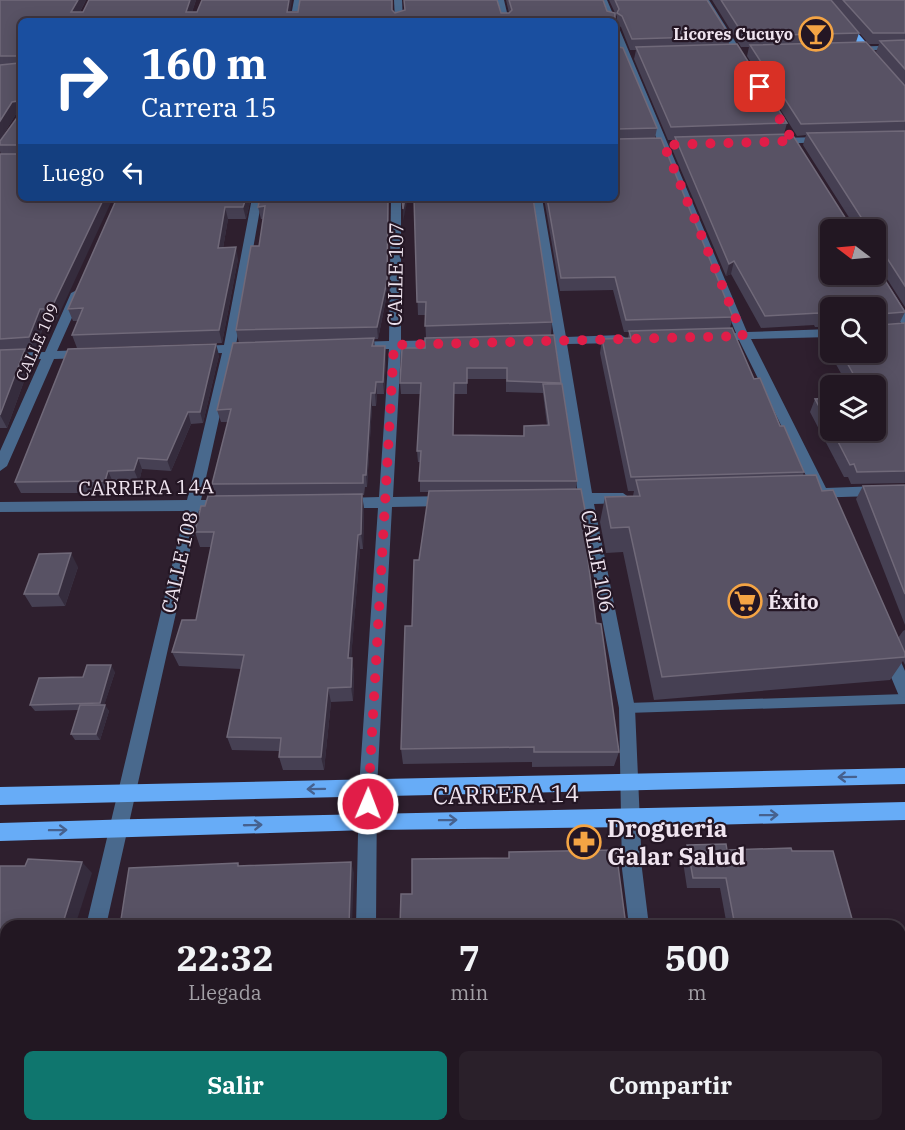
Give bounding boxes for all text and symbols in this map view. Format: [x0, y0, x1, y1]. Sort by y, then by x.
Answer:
bar icon: Licores Cucuyo [798, 16, 834, 52]
place label: Licores Cucuyo [673, 24, 793, 44]
text: 160 m [141, 36, 267, 91]
icon: right [42, 42, 120, 120]
pin [734, 61, 785, 112]
icon: arrive [743, 70, 776, 103]
text: Carrera 15 [141, 89, 277, 124]
icon: left [117, 156, 150, 189]
text: Luego [42, 158, 105, 187]
north arrow [820, 219, 886, 285]
map controls [820, 219, 886, 441]
street label: CALLE 107 [381, 222, 409, 326]
button: search [820, 297, 886, 363]
street label: CALLE 109 [11, 300, 63, 384]
button: layers [820, 375, 886, 441]
street label: CARRERA 14A [78, 472, 214, 502]
street label: CALLE 108 [154, 508, 204, 616]
street label: CALLE 106 [575, 508, 621, 614]
supermarket icon: Éxito [727, 583, 763, 619]
place label: Éxito [768, 588, 819, 615]
one-way arrow [837, 771, 857, 783]
position arrow [336, 772, 400, 836]
street label: CARRERA 14 [432, 777, 580, 811]
one-way arrow [306, 783, 326, 795]
one-way arrow [759, 809, 779, 820]
place label: Drogueria Galar Salud [607, 812, 746, 872]
one-way arrow [438, 814, 458, 826]
one-way arrow [243, 819, 263, 830]
one-way arrow [48, 824, 68, 836]
pharmacy icon: Drogueria Galar Salud [566, 824, 602, 860]
text: 22:32 [176, 934, 274, 981]
text: 7 [458, 934, 480, 981]
text: 500 [665, 934, 730, 981]
text: Llegada [188, 979, 262, 1006]
text: min [450, 979, 488, 1006]
text: m [688, 979, 707, 1006]
button: Salir [24, 1051, 447, 1120]
button: Compartir [459, 1051, 882, 1120]

